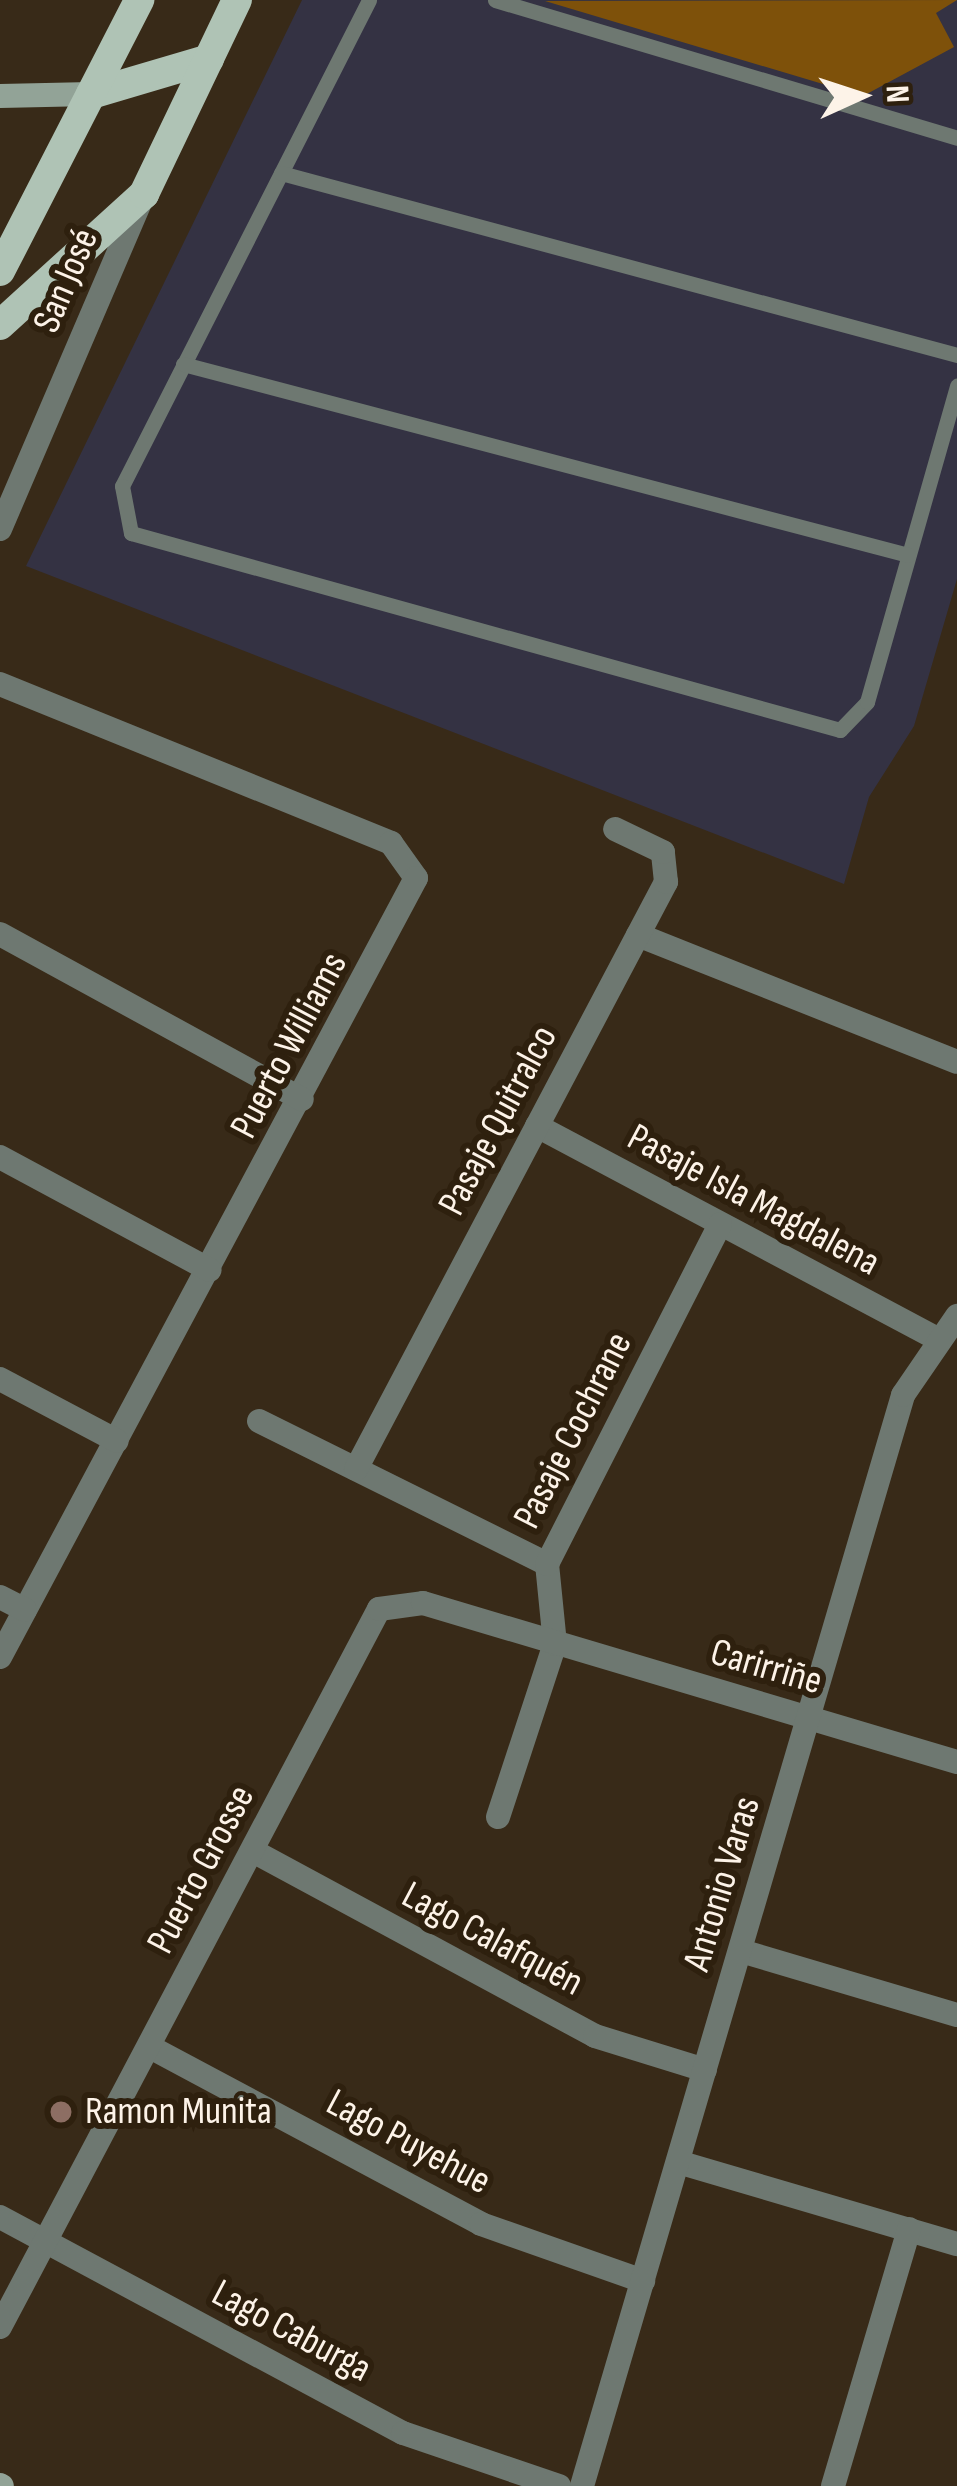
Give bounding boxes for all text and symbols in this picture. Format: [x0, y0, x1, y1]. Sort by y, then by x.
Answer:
north arrow [801, 36, 921, 156]
text: N [877, 84, 917, 104]
street label: San José [24, 222, 110, 340]
street label: Puerto Williams [222, 945, 358, 1147]
street label: Pasaje Quitralco [430, 1018, 568, 1224]
street label: Pasaje Isla Magdalena [619, 1115, 887, 1287]
street label: Pasaje Cochrane [505, 1325, 643, 1537]
street label: Carirriñe [705, 1630, 827, 1706]
street label: Puerto Grosse [138, 1778, 266, 1962]
street label: Antonio Varas [674, 1791, 772, 1977]
street label: Lago Calafquén [394, 1873, 590, 2007]
street label: Lago Puyehue [318, 2080, 498, 2206]
place label: Ramon Munita [85, 2089, 272, 2135]
marker: Ramon Munita [48, 2099, 74, 2125]
street label: Lago Caburga [204, 2271, 378, 2393]

